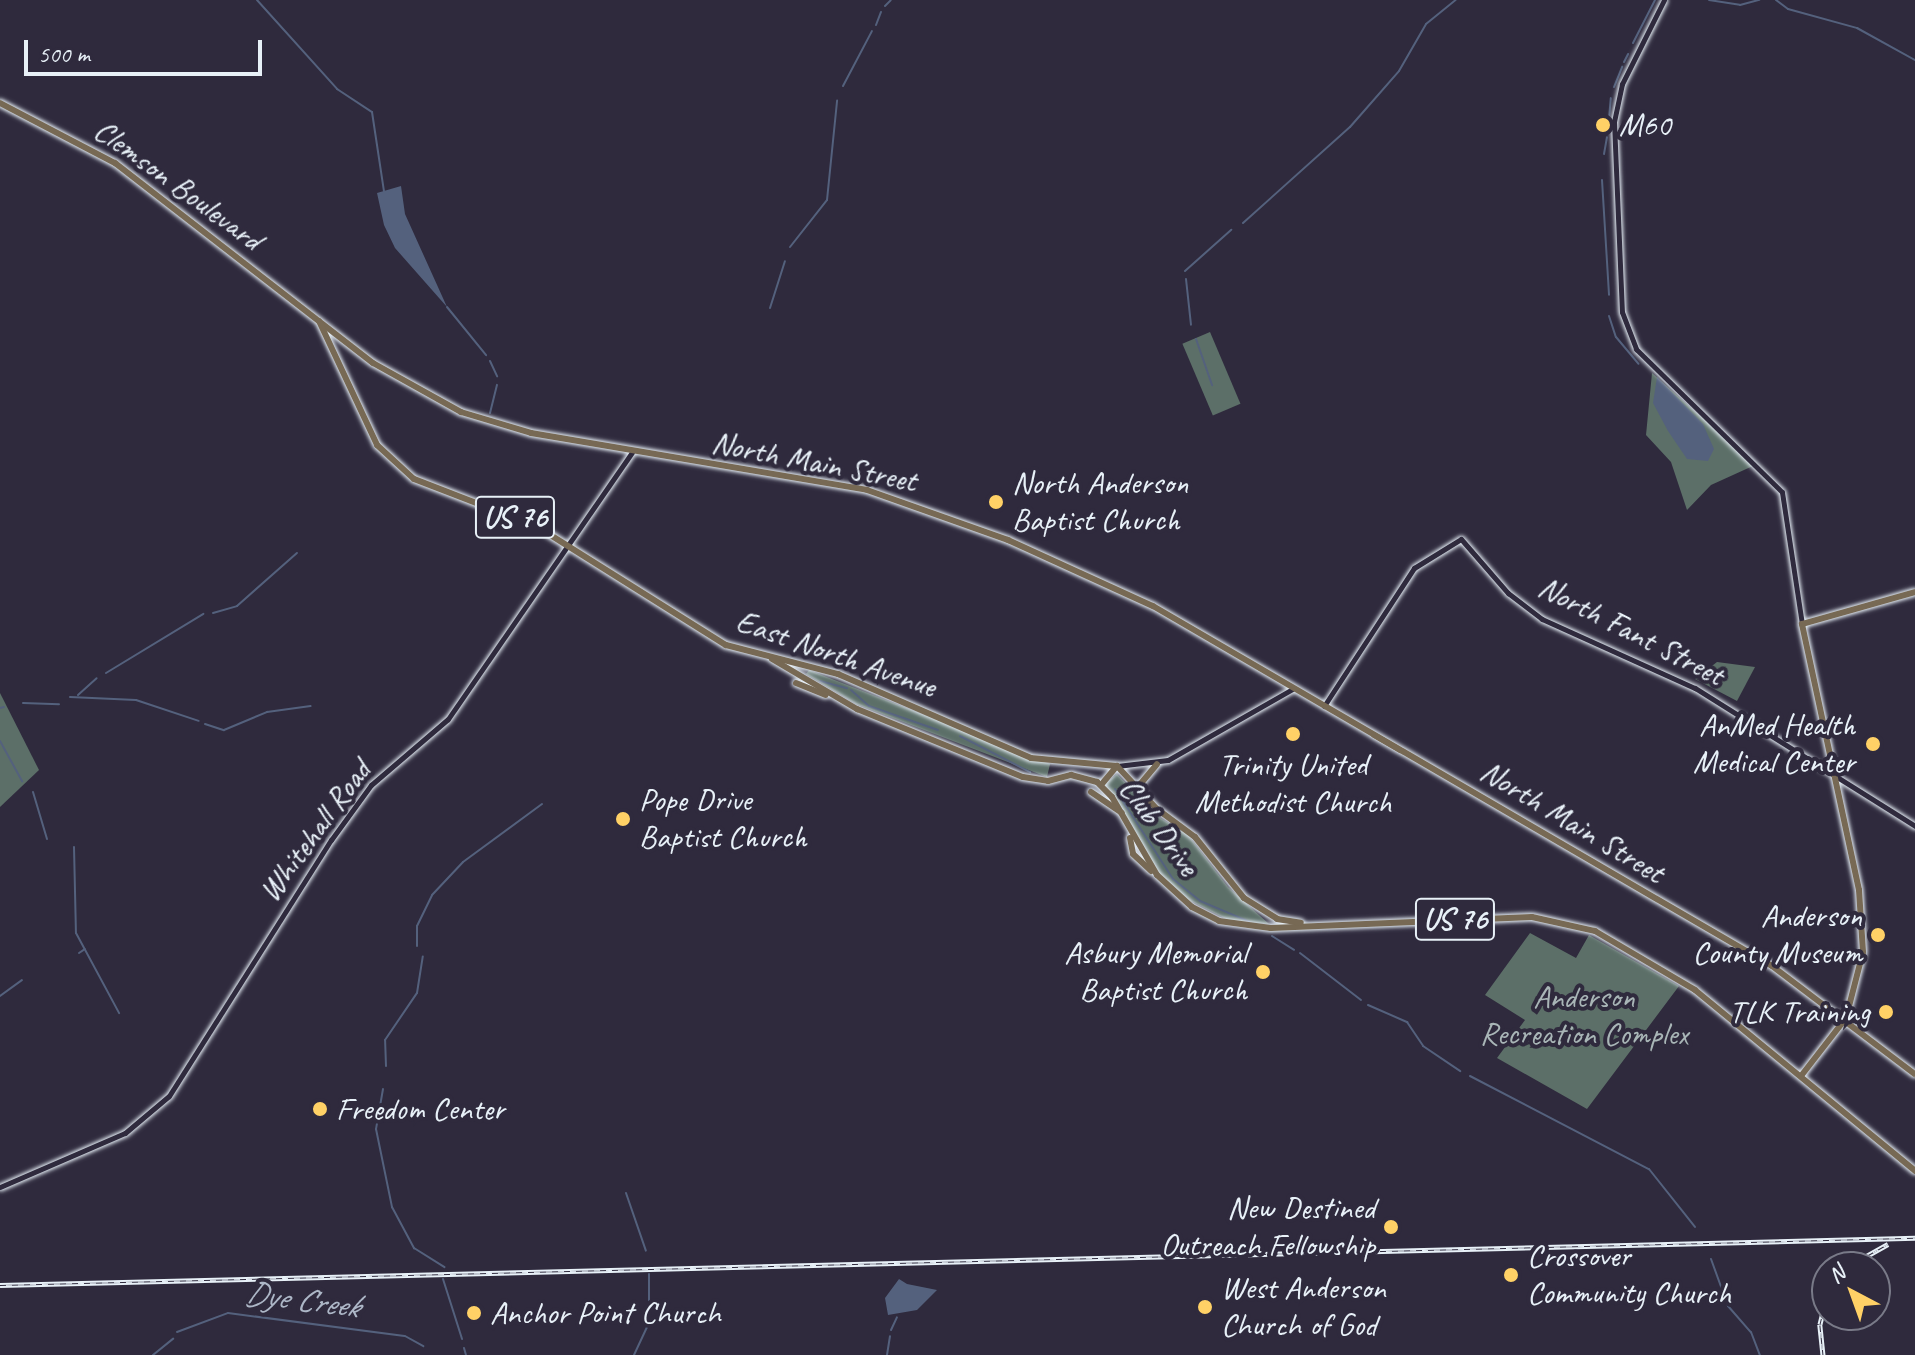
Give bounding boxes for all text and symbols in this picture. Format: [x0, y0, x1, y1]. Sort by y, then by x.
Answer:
scale bar [28, 24, 266, 74]
text: 500 m [38, 39, 90, 69]
place label: M60 [1619, 106, 1671, 144]
street label: Clemson Boulevard [86, 111, 270, 259]
marker: M60 [1594, 116, 1612, 134]
street label: North Main Street [707, 423, 921, 501]
place label: North Anderson Baptist Church [1012, 465, 1188, 540]
road number: US 76 [473, 491, 557, 543]
marker: North Anderson Baptist Church [987, 493, 1005, 511]
street label: North Fant Street [1531, 567, 1731, 695]
street label: East North Avenue [731, 602, 941, 706]
place label: AnMed Health Medical Center [1693, 707, 1855, 782]
marker: Trinity United Methodist Church [1284, 725, 1302, 743]
marker: AnMed Health Medical Center [1862, 733, 1884, 755]
place label: Trinity United Methodist Church [1194, 747, 1392, 822]
street label: North Main Street [1472, 752, 1672, 892]
street label: Whitehall Road [251, 753, 379, 909]
street label: Club Drive [1111, 771, 1207, 883]
place label: Pope Drive Baptist Church [639, 782, 808, 857]
marker: Pope Drive Baptist Church [614, 810, 632, 828]
road number: US 76 [1413, 893, 1497, 945]
place label: Anderson County Museum [1693, 898, 1862, 973]
marker: Anderson County Museum [1869, 926, 1887, 944]
place label: Asbury Memorial Baptist Church [1065, 935, 1247, 1010]
marker: Asbury Memorial Baptist Church [1254, 963, 1272, 981]
park label: Anderson Recreation Complex [1481, 979, 1687, 1054]
place label: TLK Training [1729, 993, 1870, 1031]
marker: TLK Training [1877, 1003, 1895, 1021]
place label: Freedom Center [336, 1090, 504, 1128]
marker: Freedom Center [311, 1100, 329, 1118]
place label: New Destined Outreach Fellowship [1160, 1190, 1375, 1265]
marker: New Destined Outreach Fellowship [1382, 1218, 1400, 1236]
place label: Crossover Community Church [1527, 1238, 1732, 1313]
north arrow [1811, 1251, 1891, 1331]
text: N [1822, 1259, 1851, 1289]
marker: Crossover Community Church [1502, 1266, 1520, 1284]
place label: West Anderson Church of God [1221, 1270, 1385, 1345]
water label: Dye Creek [243, 1272, 361, 1326]
place label: Anchor Point Church [490, 1294, 720, 1332]
marker: West Anderson Church of God [1196, 1298, 1214, 1316]
marker: Anchor Point Church [465, 1304, 483, 1322]

